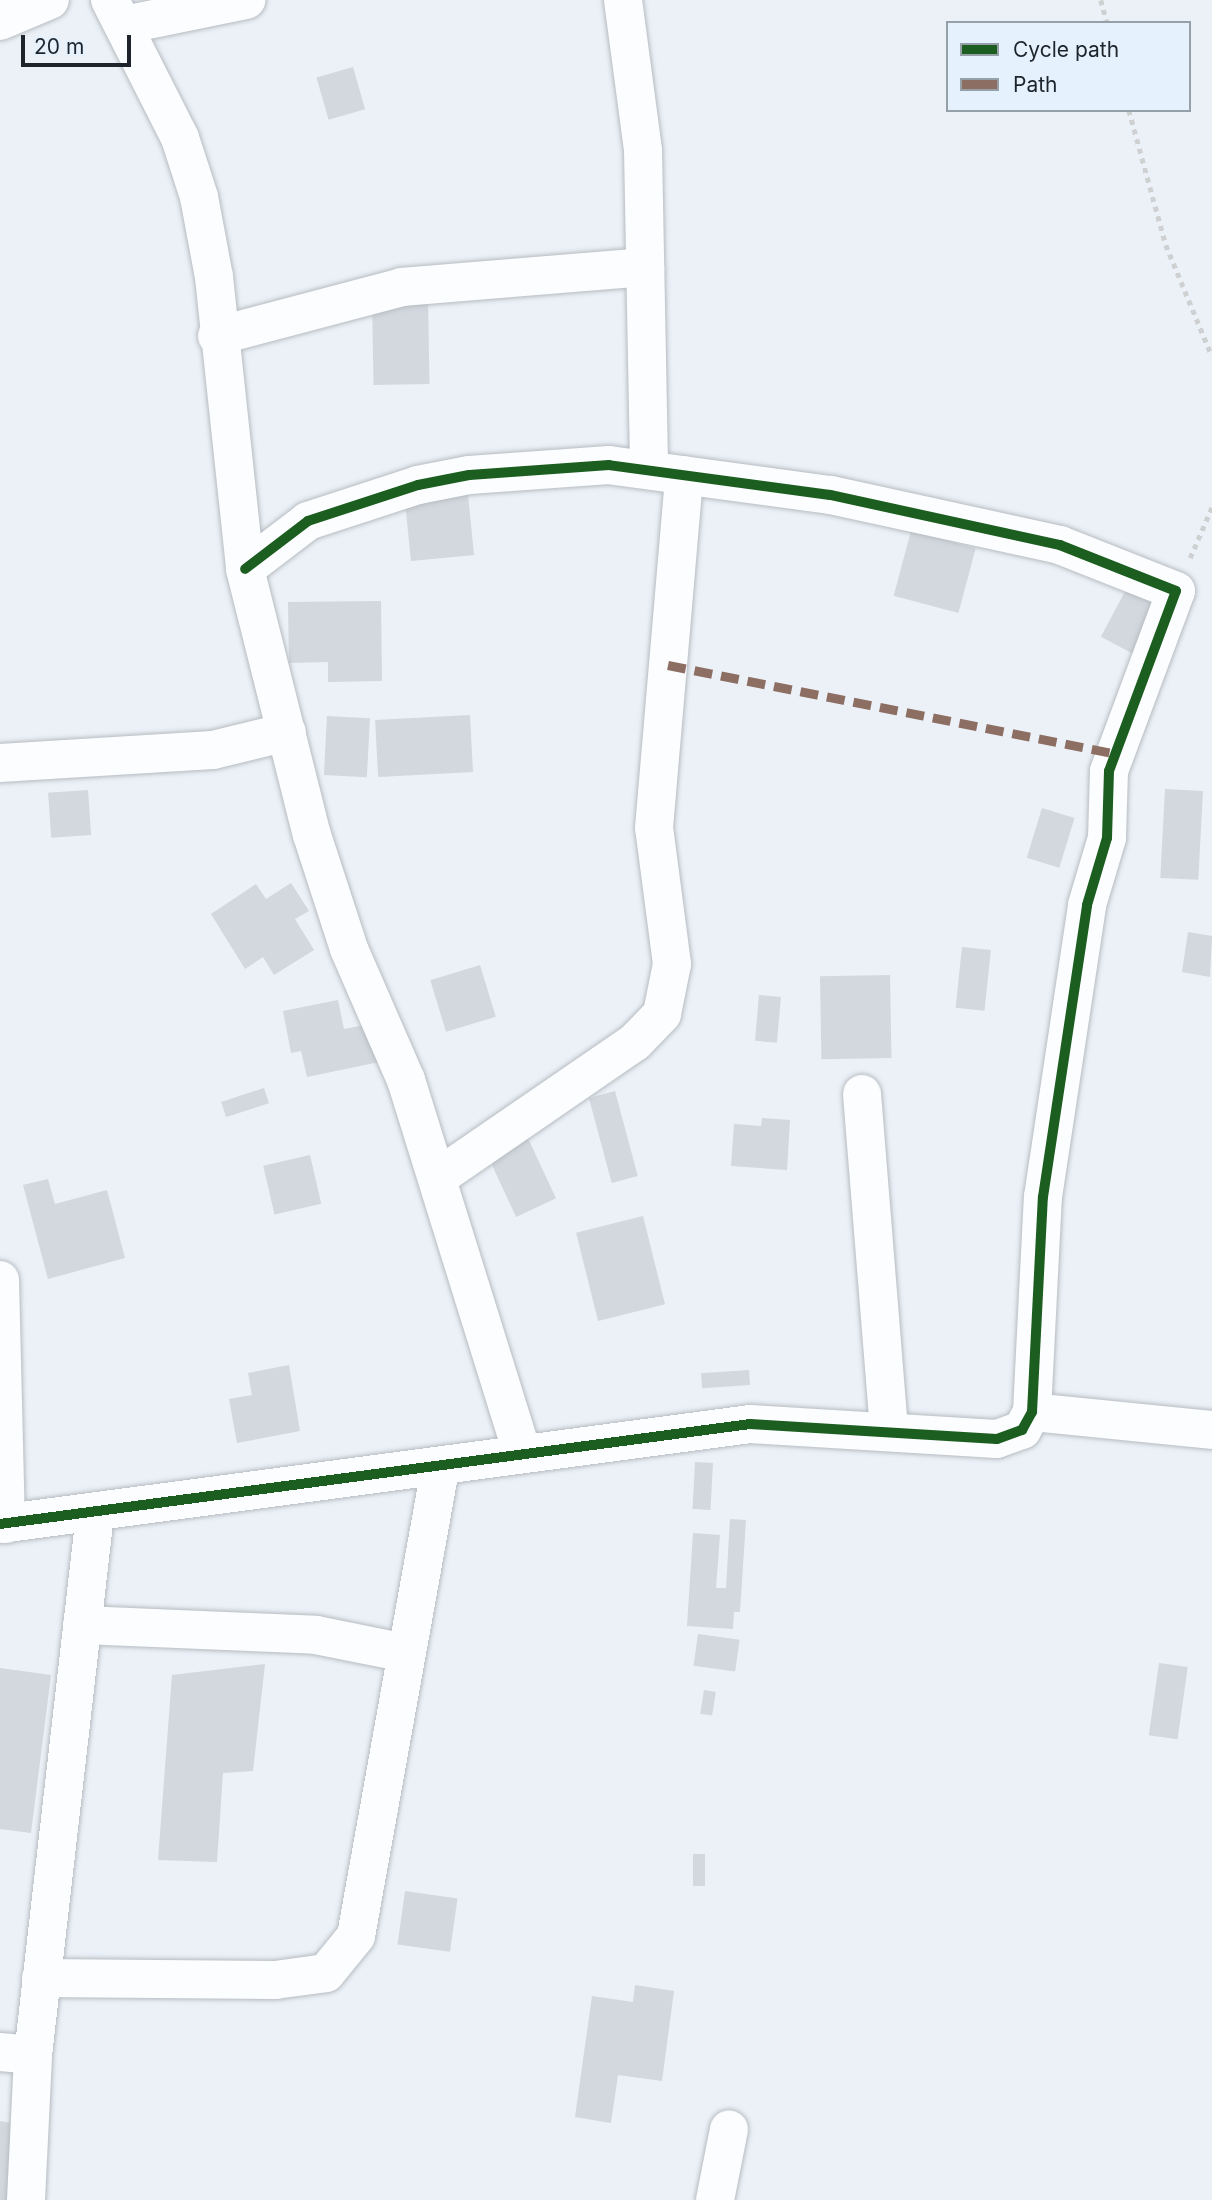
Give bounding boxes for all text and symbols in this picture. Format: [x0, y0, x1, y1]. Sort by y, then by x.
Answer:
scale bar [24, 21, 135, 65]
legend [946, 21, 1191, 112]
text: 20 m [34, 34, 84, 59]
text: Cycle path [1013, 37, 1119, 62]
text: Path [1013, 72, 1058, 97]

